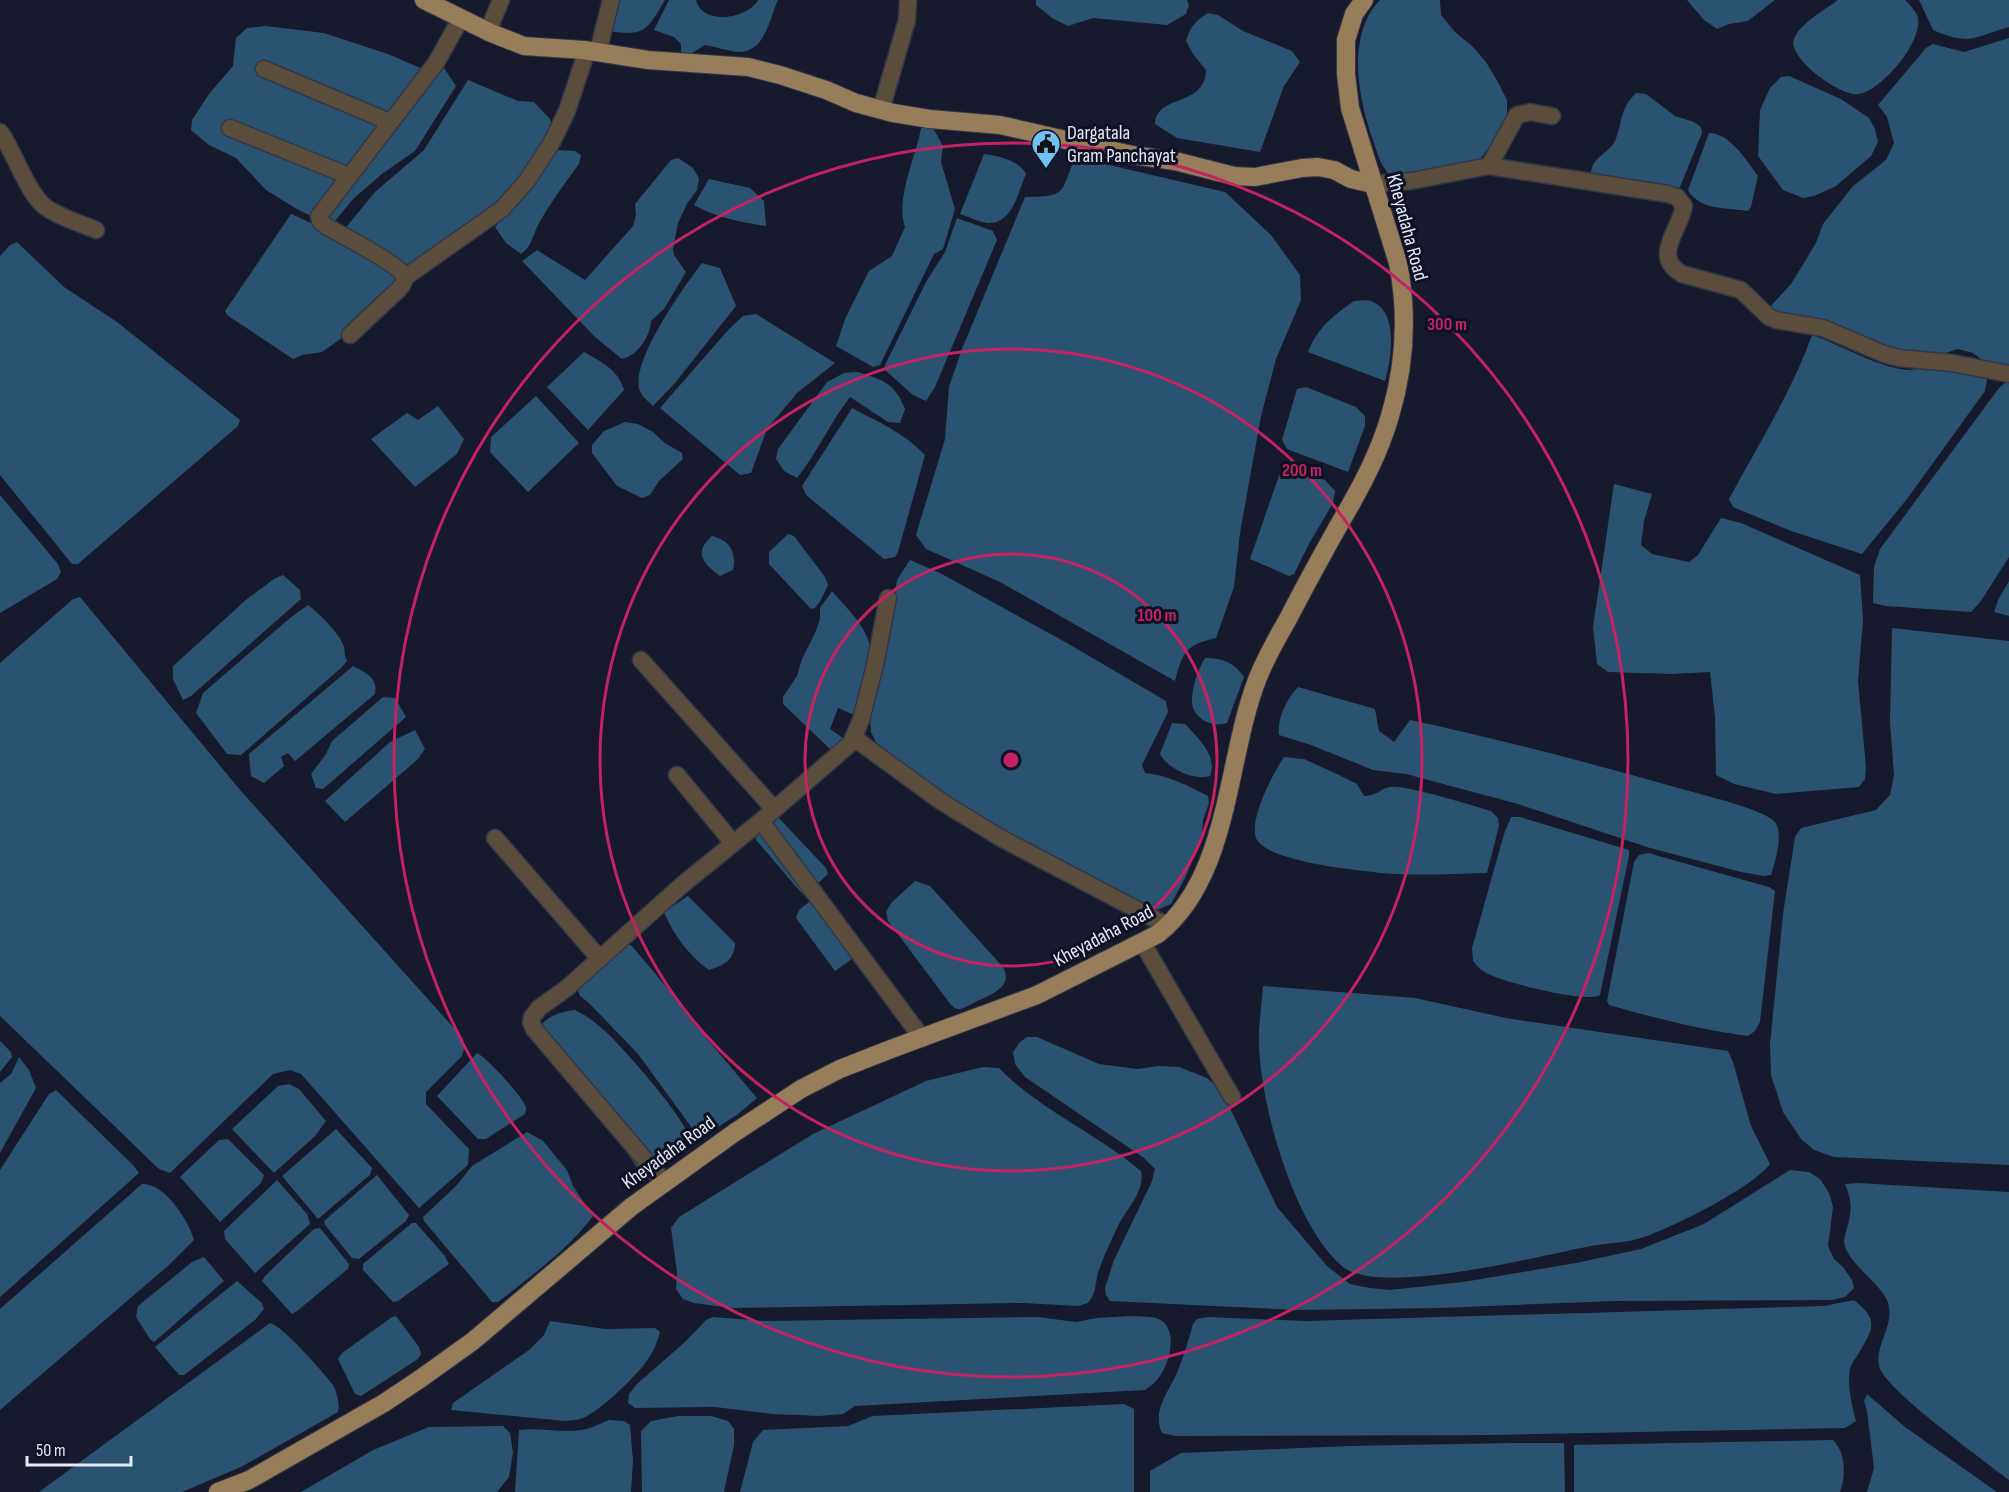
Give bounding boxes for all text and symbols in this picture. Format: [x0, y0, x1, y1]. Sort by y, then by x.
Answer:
place label: Dargatala Gram Panchayat [1067, 121, 1176, 168]
public building icon: Dargatala Gram Panchayat [1030, 128, 1062, 170]
street label: Kheyadaha Road [1381, 171, 1433, 283]
text: 300 m [1427, 314, 1467, 335]
text: 200 m [1282, 460, 1322, 481]
text: 100 m [1138, 605, 1177, 626]
centre of rings [1001, 750, 1021, 770]
street label: Kheyadaha Road [1050, 900, 1157, 972]
street label: Kheyadaha Road [617, 1111, 720, 1195]
scale bar [27, 1429, 130, 1467]
text: 50 m [36, 1440, 66, 1461]

